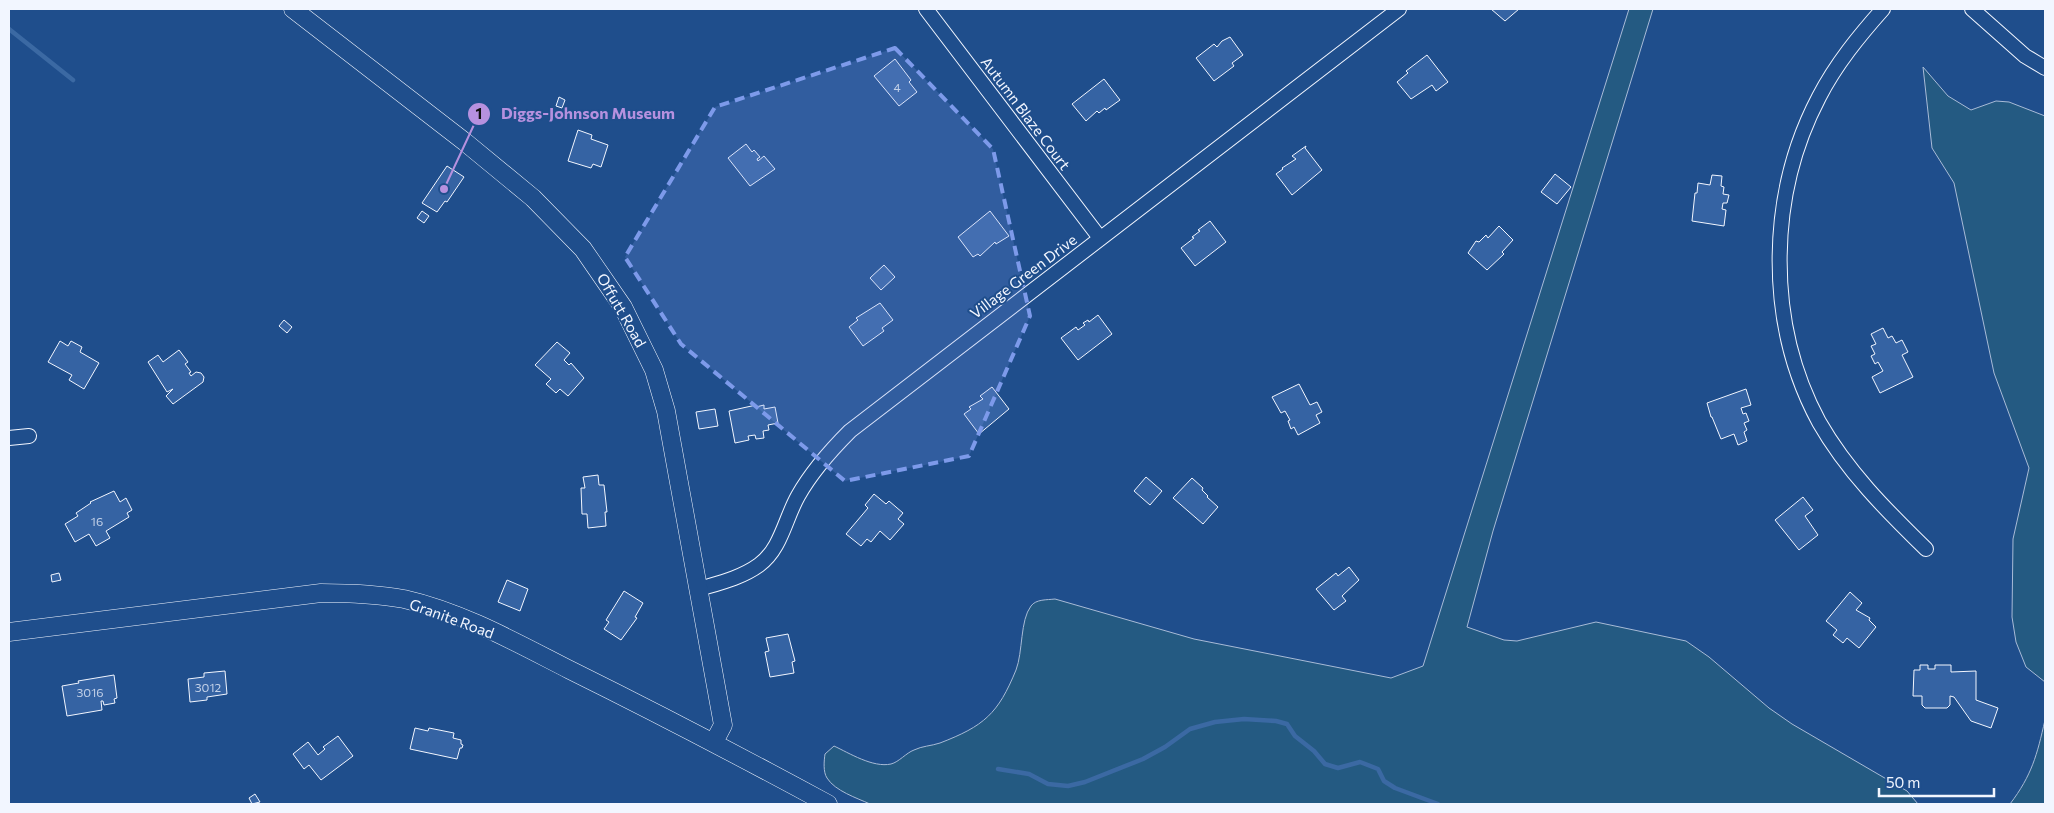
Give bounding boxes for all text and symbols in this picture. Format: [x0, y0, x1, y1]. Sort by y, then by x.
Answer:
street label: Autumn Blaze Court [978, 53, 1074, 173]
house number: 4 [893, 80, 901, 94]
callout: Diggs-Johnson Museum [466, 98, 685, 129]
text: Diggs-Johnson Museum [501, 103, 675, 122]
text: 1 [476, 104, 482, 122]
street label: Village Green Drive [966, 230, 1080, 322]
street label: Offutt Road [594, 270, 650, 350]
house number: 16 [91, 514, 103, 528]
street label: Granite Road [407, 594, 497, 642]
house number: 3012 [195, 680, 222, 694]
house number: 3016 [76, 685, 104, 699]
scale bar [1879, 766, 1994, 798]
text: 50 m [1886, 773, 1920, 791]

